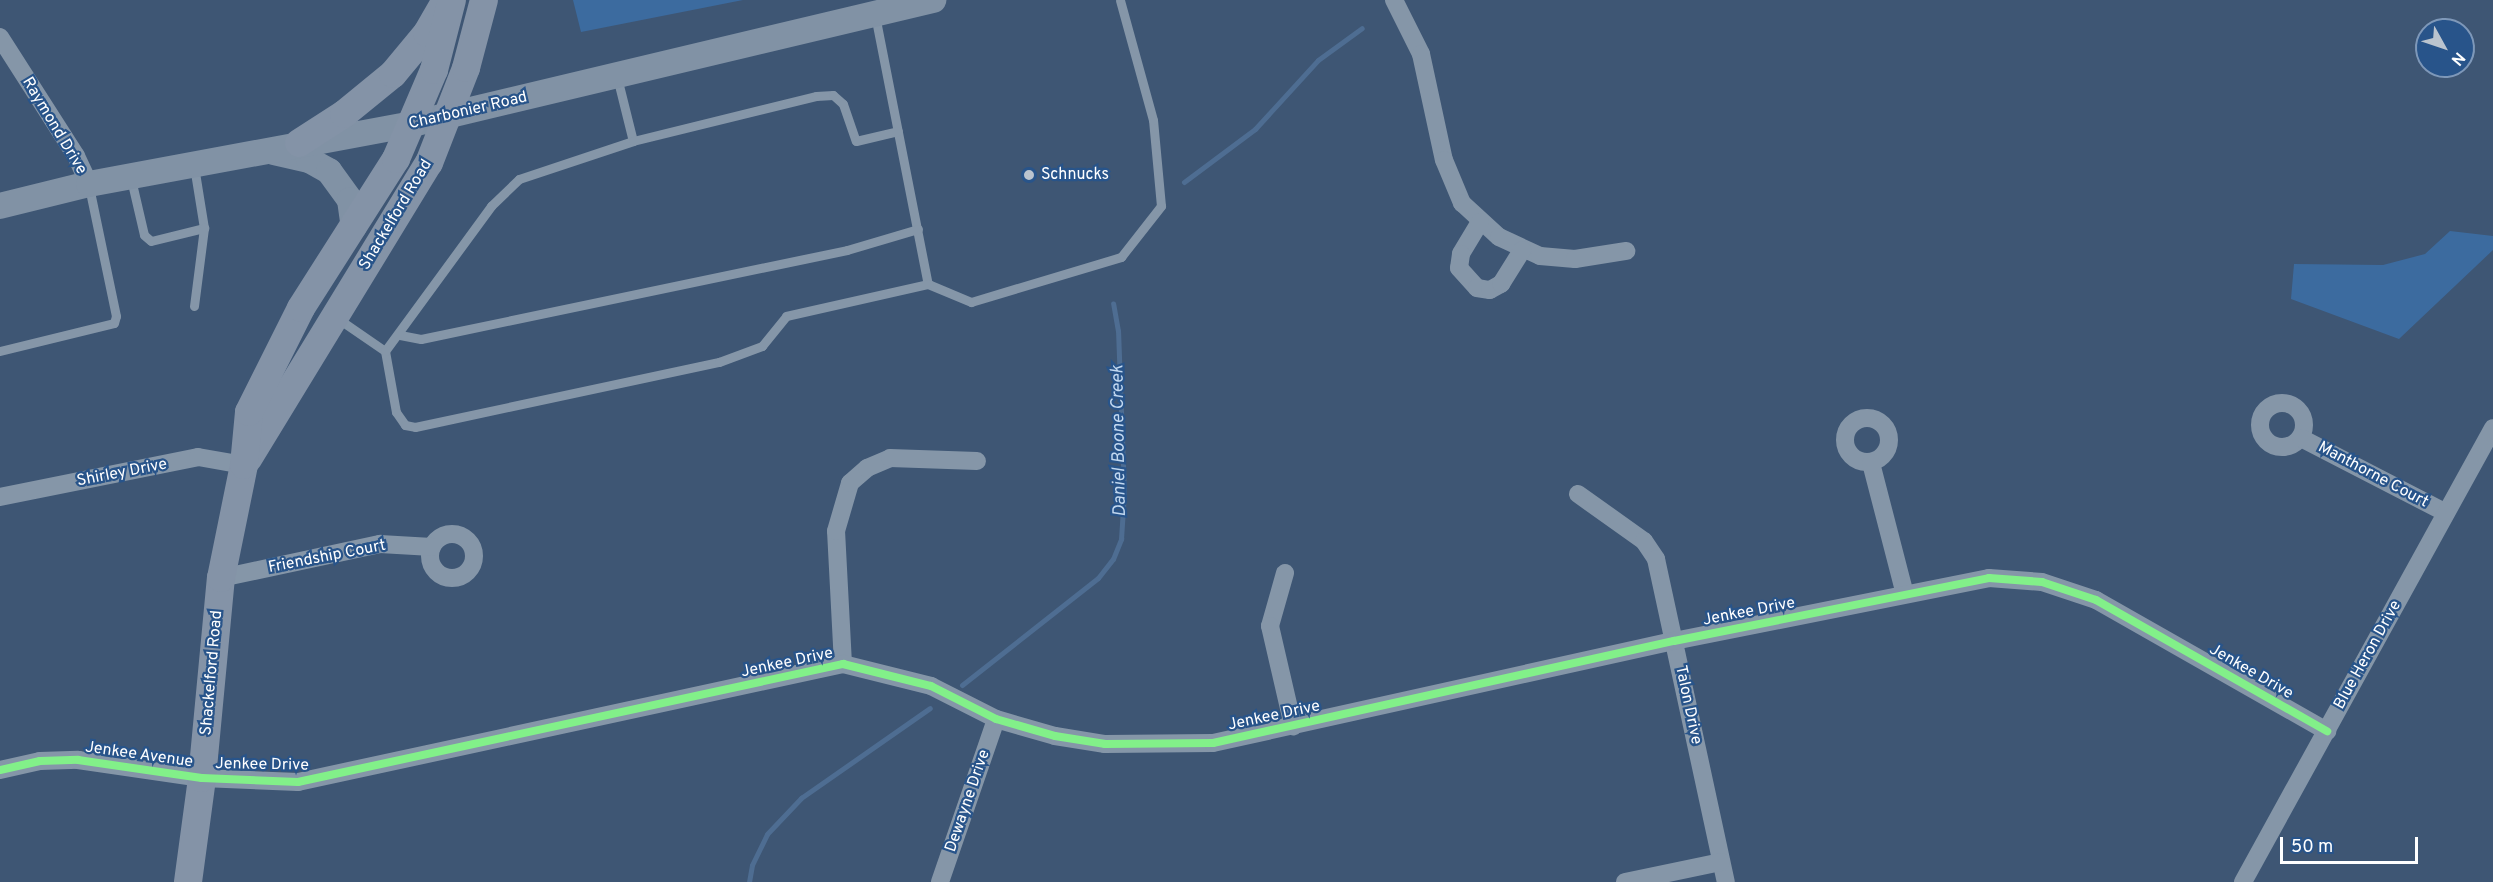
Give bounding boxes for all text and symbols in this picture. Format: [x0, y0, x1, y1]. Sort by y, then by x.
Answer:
north arrow [2415, 18, 2475, 78]
text: N [2446, 47, 2469, 69]
street label: Raymond Drive [17, 74, 91, 178]
street label: Charbonier Road [407, 88, 529, 134]
street label: Shackelford Road [355, 156, 437, 274]
place label: Schnucks [1041, 165, 1109, 185]
marker: Schnucks [1022, 168, 1036, 182]
water label: Daniel Boone Creek [1108, 365, 1132, 517]
street label: Manthorne Court [2314, 438, 2432, 512]
street label: Shirley Drive [75, 455, 169, 491]
street label: Friendship Court [267, 536, 387, 578]
street label: Jenkee Drive [1701, 594, 1797, 630]
street label: Blue Heron Drive [2330, 597, 2406, 713]
street label: Shackelford Road [197, 610, 227, 736]
street label: Jenkee Drive [2206, 640, 2296, 704]
street label: Jenkee Drive [739, 644, 835, 682]
street label: Talon Drive [1670, 664, 1706, 746]
street label: Jenkee Drive [1226, 697, 1322, 735]
street label: Jenkee Avenue [84, 738, 194, 772]
street label: Dewayne Drive [942, 747, 994, 855]
street label: Jenkee Drive [215, 755, 309, 775]
scale bar [2283, 825, 2421, 863]
text: 50 m [2291, 836, 2333, 859]

